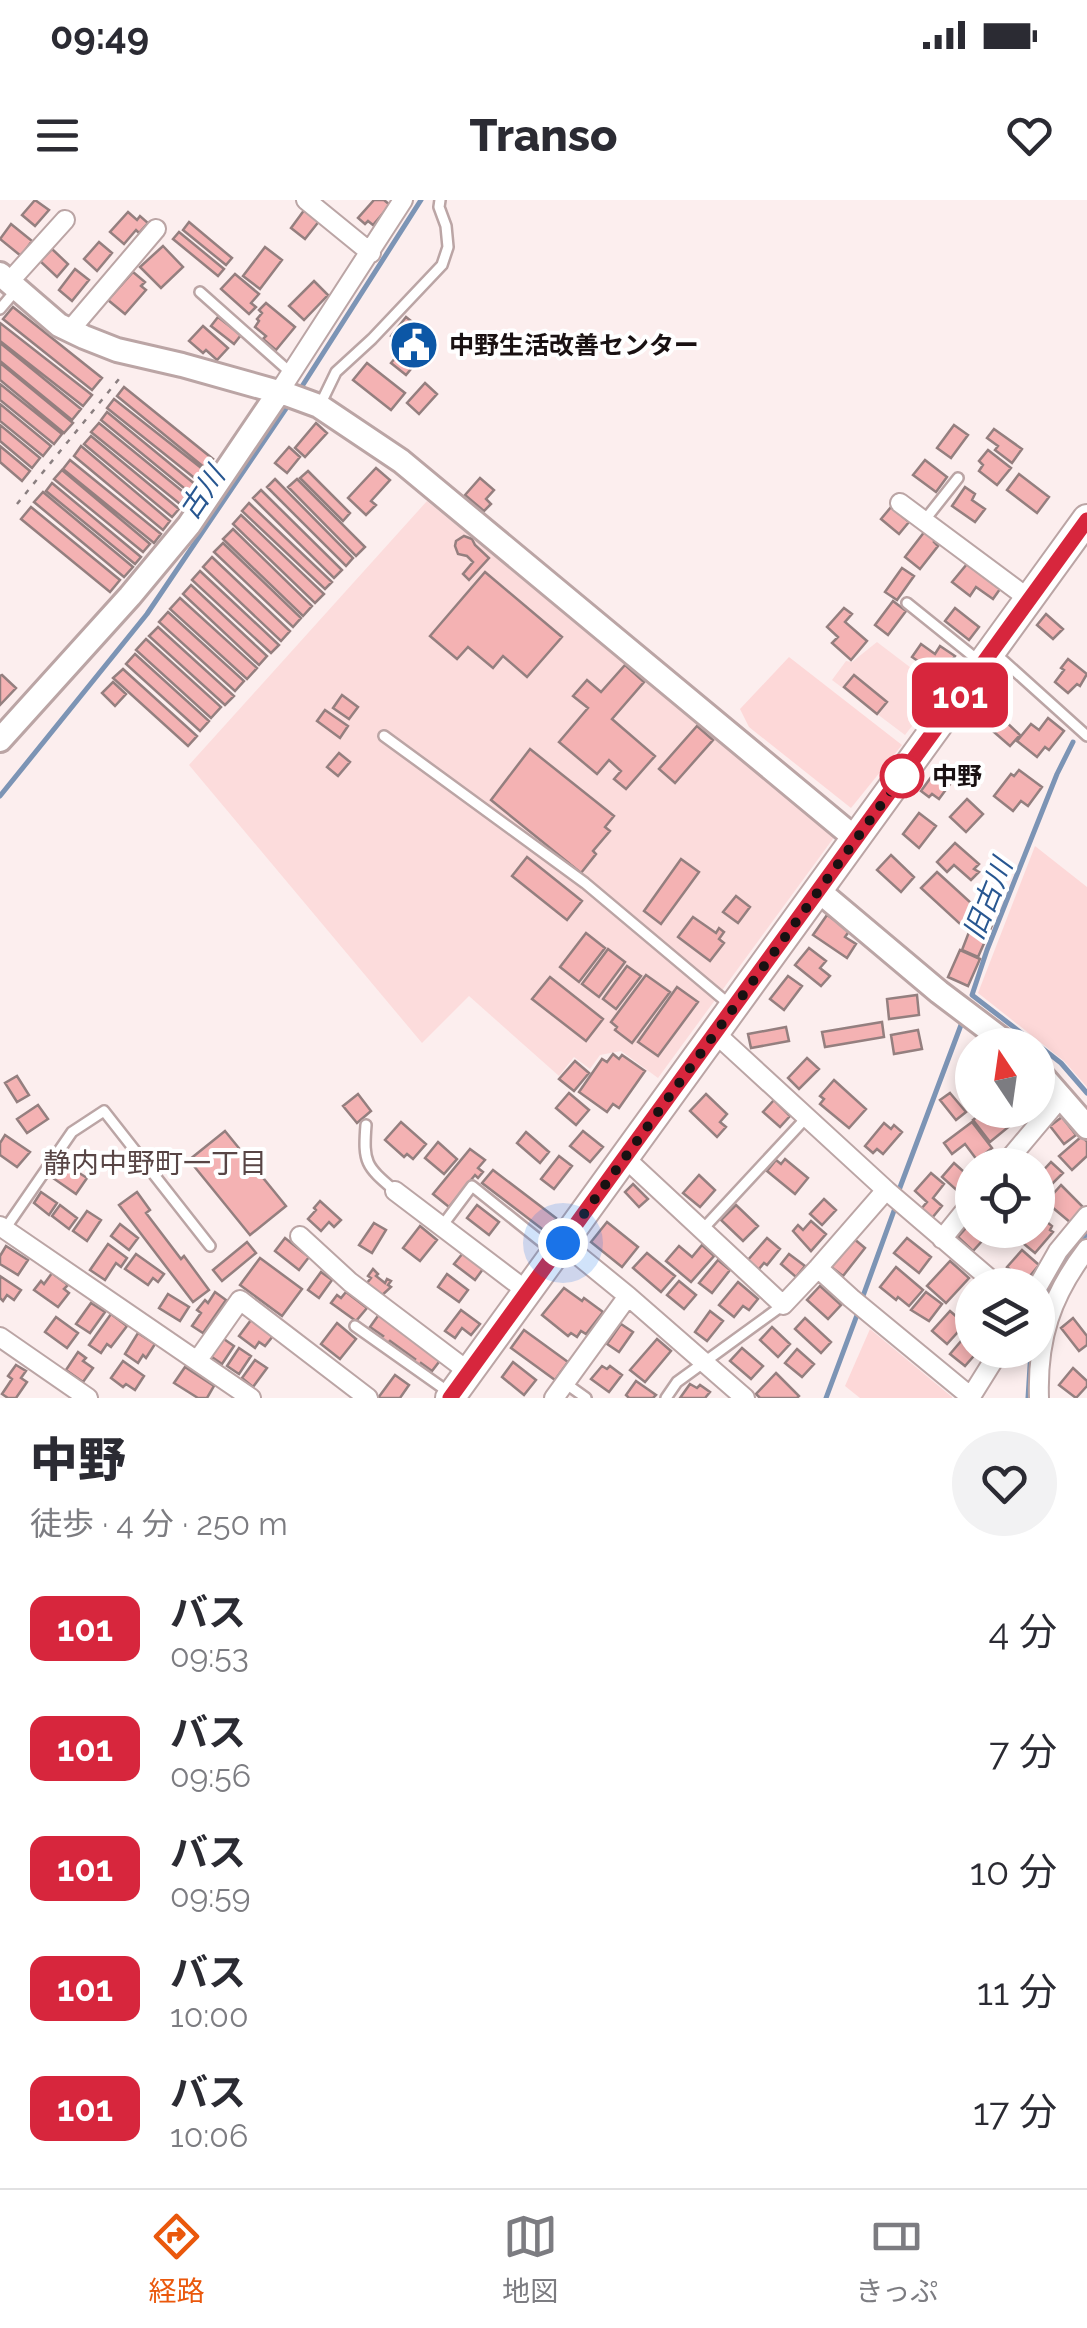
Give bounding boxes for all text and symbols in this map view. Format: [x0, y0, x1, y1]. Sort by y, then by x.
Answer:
text: 09:49 [50, 13, 149, 58]
icon: menu [30, 108, 85, 163]
icon: heart [1002, 108, 1057, 163]
text: Transo [469, 109, 618, 162]
public building icon: 中野生活改善センター [388, 319, 440, 371]
place label: 中野生活改善センター [449, 330, 699, 360]
water label: 古川 [173, 458, 233, 525]
line badge: 101 [902, 662, 1018, 728]
text: 101 [932, 675, 988, 716]
marker: 中野 [881, 755, 923, 797]
place label: 中野 [932, 761, 982, 791]
water label: 旧古川 [957, 851, 1020, 944]
north arrow [955, 1028, 1055, 1128]
map controls [955, 1028, 1055, 1368]
district label: 静内中野町一丁目 [43, 1147, 267, 1180]
button: locate [955, 1148, 1055, 1248]
your location [538, 1218, 588, 1268]
button: layers [955, 1268, 1055, 1368]
button: heart [952, 1431, 1057, 1536]
text: 中野 [30, 1432, 126, 1488]
text: 徒歩 · 4 分 · 250 m [30, 1505, 288, 1542]
text: バス [170, 1590, 246, 1635]
text: 101 [57, 1608, 113, 1649]
text: 4 分 [989, 1609, 1057, 1654]
text: 09:53 [170, 1637, 249, 1674]
text: バス [170, 1710, 246, 1755]
text: 101 [57, 1728, 113, 1769]
text: 7 分 [989, 1729, 1057, 1774]
text: 09:56 [170, 1757, 251, 1794]
text: バス [170, 1830, 246, 1875]
text: 101 [57, 1848, 113, 1889]
text: 10 分 [970, 1849, 1057, 1894]
text: 09:59 [170, 1877, 251, 1914]
text: バス [170, 1950, 246, 1995]
text: 101 [57, 1968, 113, 2009]
text: 11 分 [977, 1969, 1057, 2014]
text: 10:00 [170, 1997, 248, 2034]
text: バス [170, 2070, 246, 2115]
text: 101 [57, 2088, 113, 2129]
text: 17 分 [973, 2089, 1057, 2134]
text: 10:06 [170, 2117, 248, 2154]
tab: 経路 [149, 2209, 205, 2309]
tab: 地図 [502, 2209, 558, 2309]
tab: きっぷ [855, 2209, 938, 2309]

